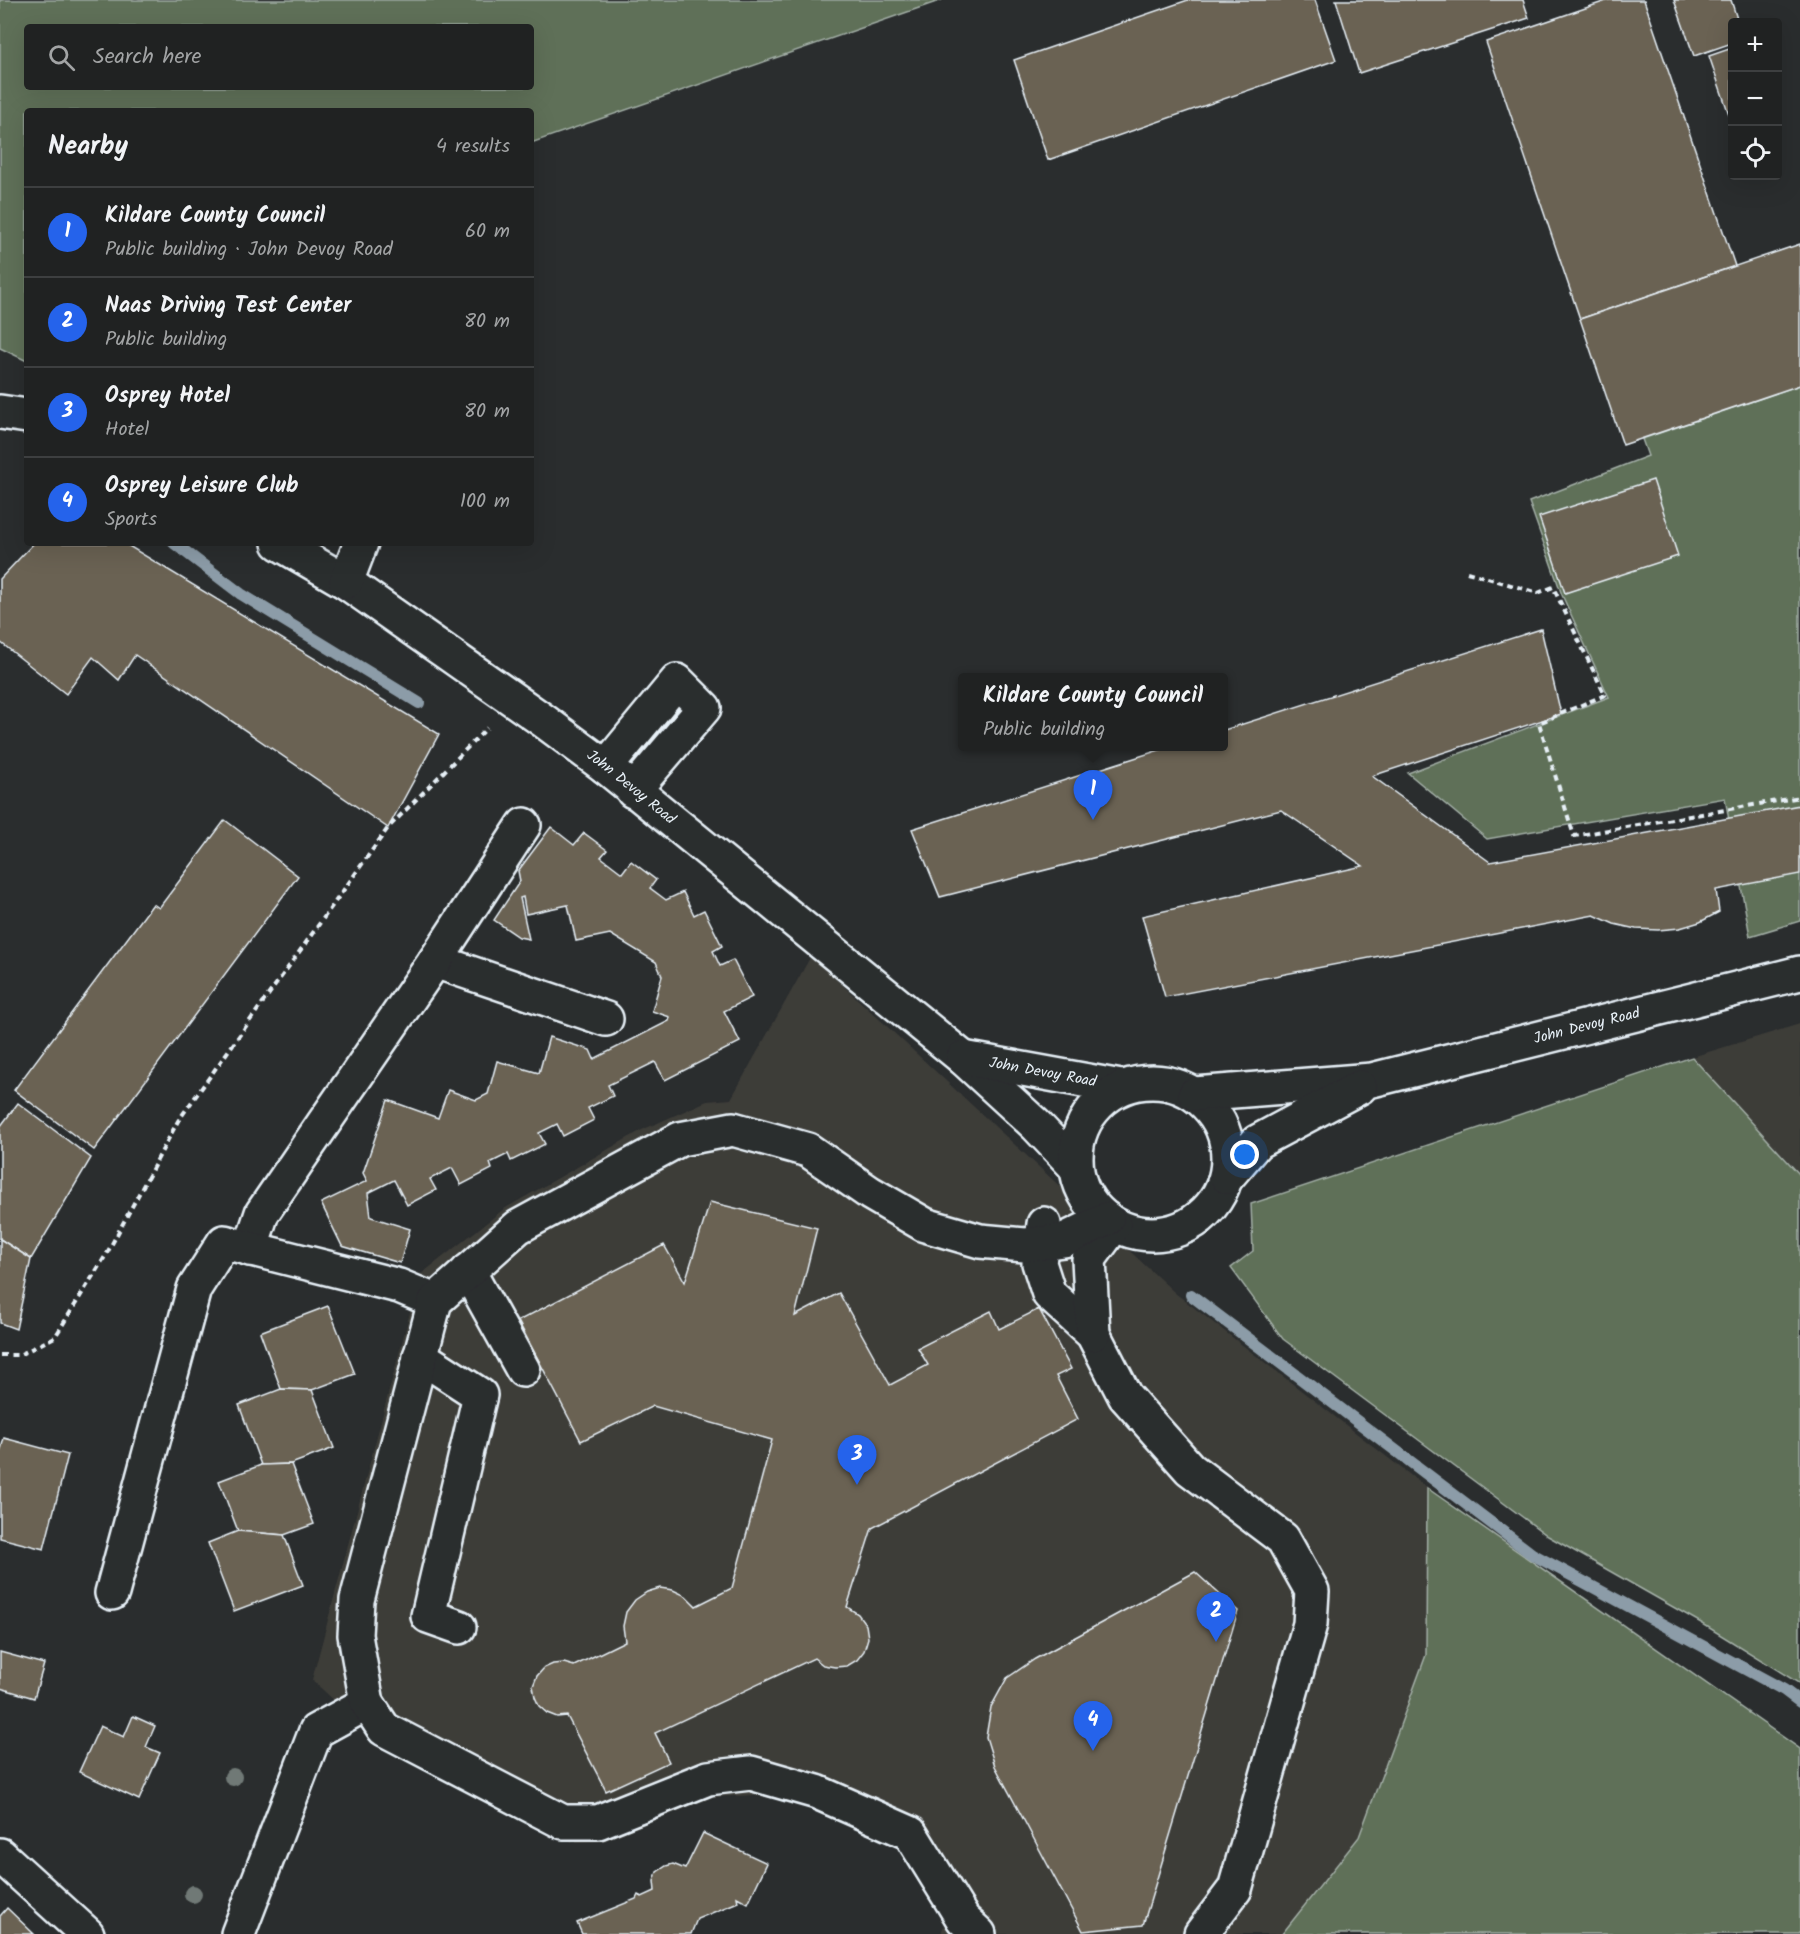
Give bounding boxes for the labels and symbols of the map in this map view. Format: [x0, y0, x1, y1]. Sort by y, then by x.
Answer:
street label: John Devoy Road [581, 744, 681, 831]
pin: 1 [1074, 770, 1112, 820]
street label: John Devoy Road [1531, 1001, 1643, 1051]
street label: John Devoy Road [987, 1051, 1099, 1094]
your location [1230, 1140, 1259, 1169]
pin: 3 [838, 1436, 876, 1485]
pin: 2 [1196, 1592, 1236, 1642]
pin: 4 [1074, 1702, 1112, 1751]

